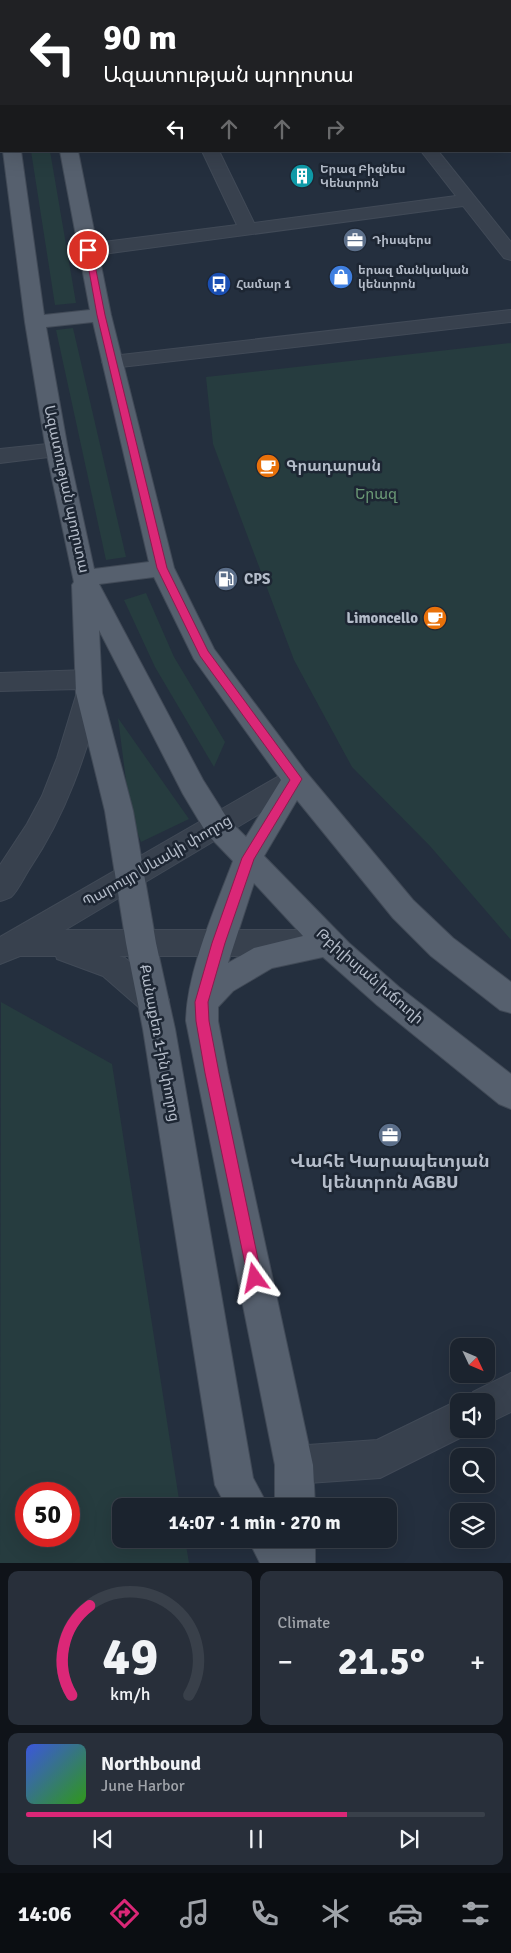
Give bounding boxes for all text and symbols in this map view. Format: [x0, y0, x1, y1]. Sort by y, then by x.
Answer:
text: 90 m [103, 16, 177, 59]
icon: left [20, 20, 85, 85]
text: Ազատության պողոտա [103, 61, 354, 88]
icon: left [162, 115, 190, 143]
icon: ahead [215, 115, 243, 143]
icon: ahead [268, 115, 296, 143]
icon: right [321, 115, 349, 143]
place label: Երազ Բիզնես Կենտրոն [320, 162, 405, 191]
building icon: Երազ Բիզնես Կենտրոն [289, 163, 315, 189]
office icon: Դիսպերս [342, 227, 368, 253]
pin [67, 229, 109, 271]
place label: Դիսպերս [372, 233, 432, 248]
icon: arrive [74, 236, 102, 264]
place label: երազ մանկական կենտրոն [358, 263, 469, 292]
shop icon: երազ մանկական կենտրոն [328, 264, 354, 290]
bus stop icon: Համար 1 [206, 271, 232, 297]
place label: Համար 1 [236, 277, 291, 292]
street label: Ազատության պողոտա [40, 404, 94, 574]
cafe icon: Գրադարան [255, 453, 281, 479]
place label: Գրադարան [286, 457, 381, 475]
park label: Երազ [355, 485, 398, 503]
fuel station icon: CPS [213, 566, 239, 592]
place label: CPS [244, 570, 270, 588]
cafe icon: Limoncello [422, 605, 448, 631]
place label: Limoncello [346, 609, 418, 627]
street label: Պարույր Սևակի փողոց [79, 811, 235, 911]
street label: Թբիլիսյան խճուղի [312, 924, 428, 1028]
street label: Քանաքեռ 1-ին փողոց [136, 963, 184, 1123]
office icon: Վահե Կարապետյան կենտրոն AGBU [377, 1122, 403, 1148]
place label: Վահե Կարապետյան կենտրոն AGBU [290, 1150, 490, 1193]
position arrow [228, 1251, 280, 1303]
north arrow [450, 1338, 495, 1382]
map controls [450, 1338, 495, 1548]
button: sound [450, 1393, 495, 1438]
button: search [450, 1448, 495, 1493]
speed limit sign: 50 [15, 1482, 80, 1547]
button: layers [450, 1503, 495, 1548]
text: 14:07 · 1 min · 270 m [168, 1511, 341, 1535]
text: Climate [278, 1613, 330, 1633]
text: 49 [102, 1625, 158, 1689]
text: 21.5° [337, 1638, 425, 1685]
text: − [278, 1645, 293, 1679]
text: + [470, 1645, 485, 1679]
text: km/h [110, 1683, 150, 1705]
text: Northbound [101, 1752, 201, 1776]
text: June Harbor [101, 1776, 185, 1796]
icon: previous [89, 1825, 117, 1853]
icon: pause [242, 1825, 270, 1853]
icon: next [395, 1825, 423, 1853]
icon: directions [107, 1896, 142, 1931]
icon: music [177, 1896, 212, 1931]
icon: phone [247, 1896, 282, 1931]
icon: climate [318, 1896, 353, 1931]
icon: car [388, 1896, 423, 1931]
icon: filters [458, 1896, 493, 1931]
text: 14:06 [18, 1900, 72, 1927]

